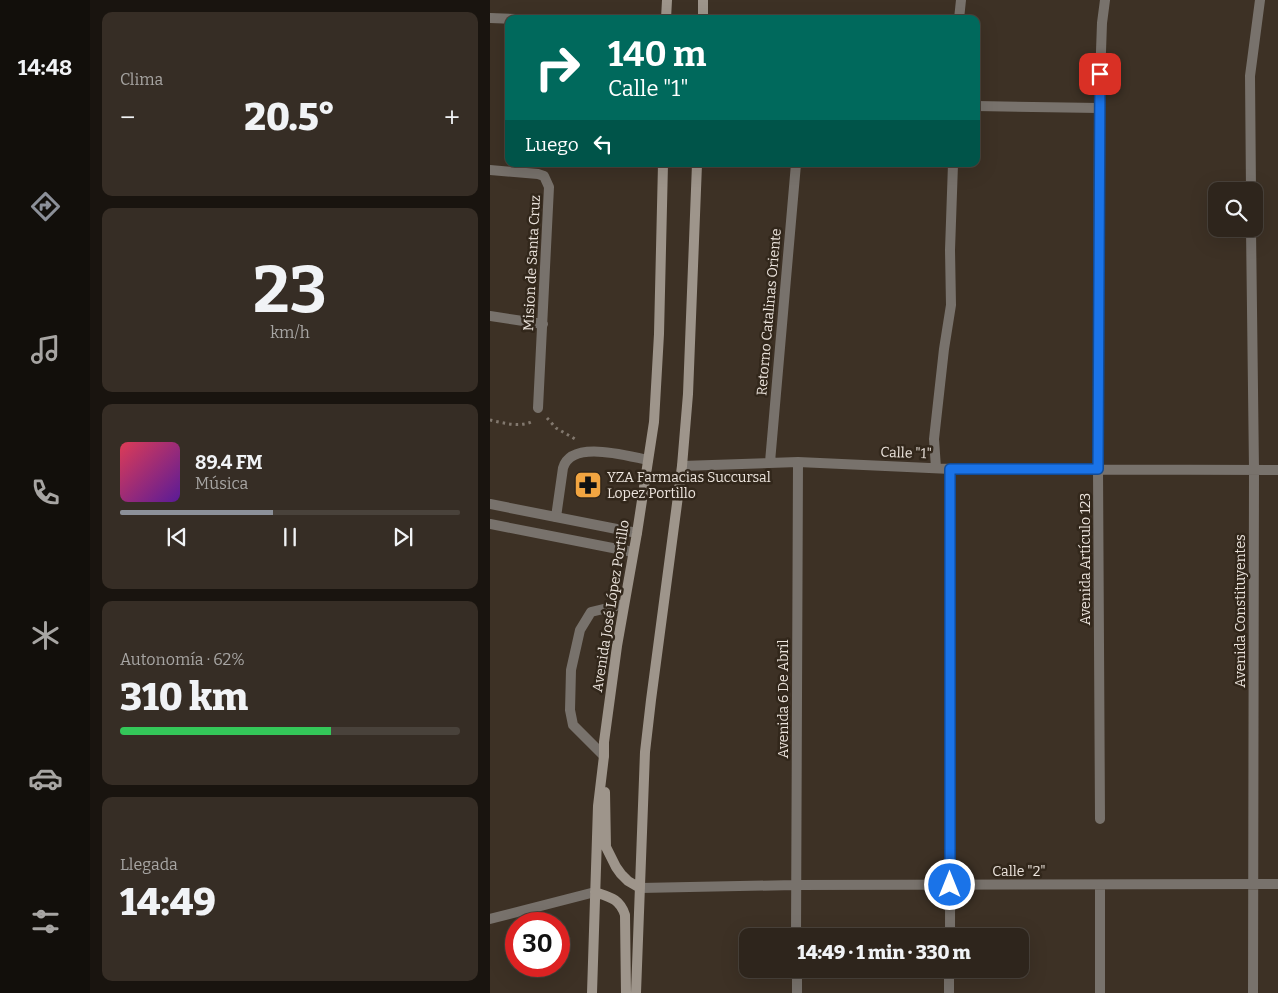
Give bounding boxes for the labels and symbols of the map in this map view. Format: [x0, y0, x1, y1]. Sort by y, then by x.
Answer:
pin [1079, 53, 1121, 95]
street label: Mision de Santa Cruz [520, 194, 544, 331]
street label: Retorno Catalinas Oriente [753, 228, 785, 396]
street label: Calle "1" [880, 444, 932, 462]
place label: YZA Farmacias Succursal Lopez Portillo [607, 469, 771, 502]
pharmacy icon: YZA Farmacias Succursal Lopez Portillo [573, 470, 603, 500]
street label: Avenida Artículo 123 [1077, 493, 1094, 625]
street label: Avenida José López Portillo [589, 519, 633, 693]
street label: Avenida Constituyentes [1232, 534, 1249, 688]
street label: Avenida 6 De Abril [775, 639, 792, 759]
position arrow [923, 858, 975, 910]
street label: Calle "2" [992, 863, 1046, 880]
speed limit sign: 30 [505, 912, 570, 977]

